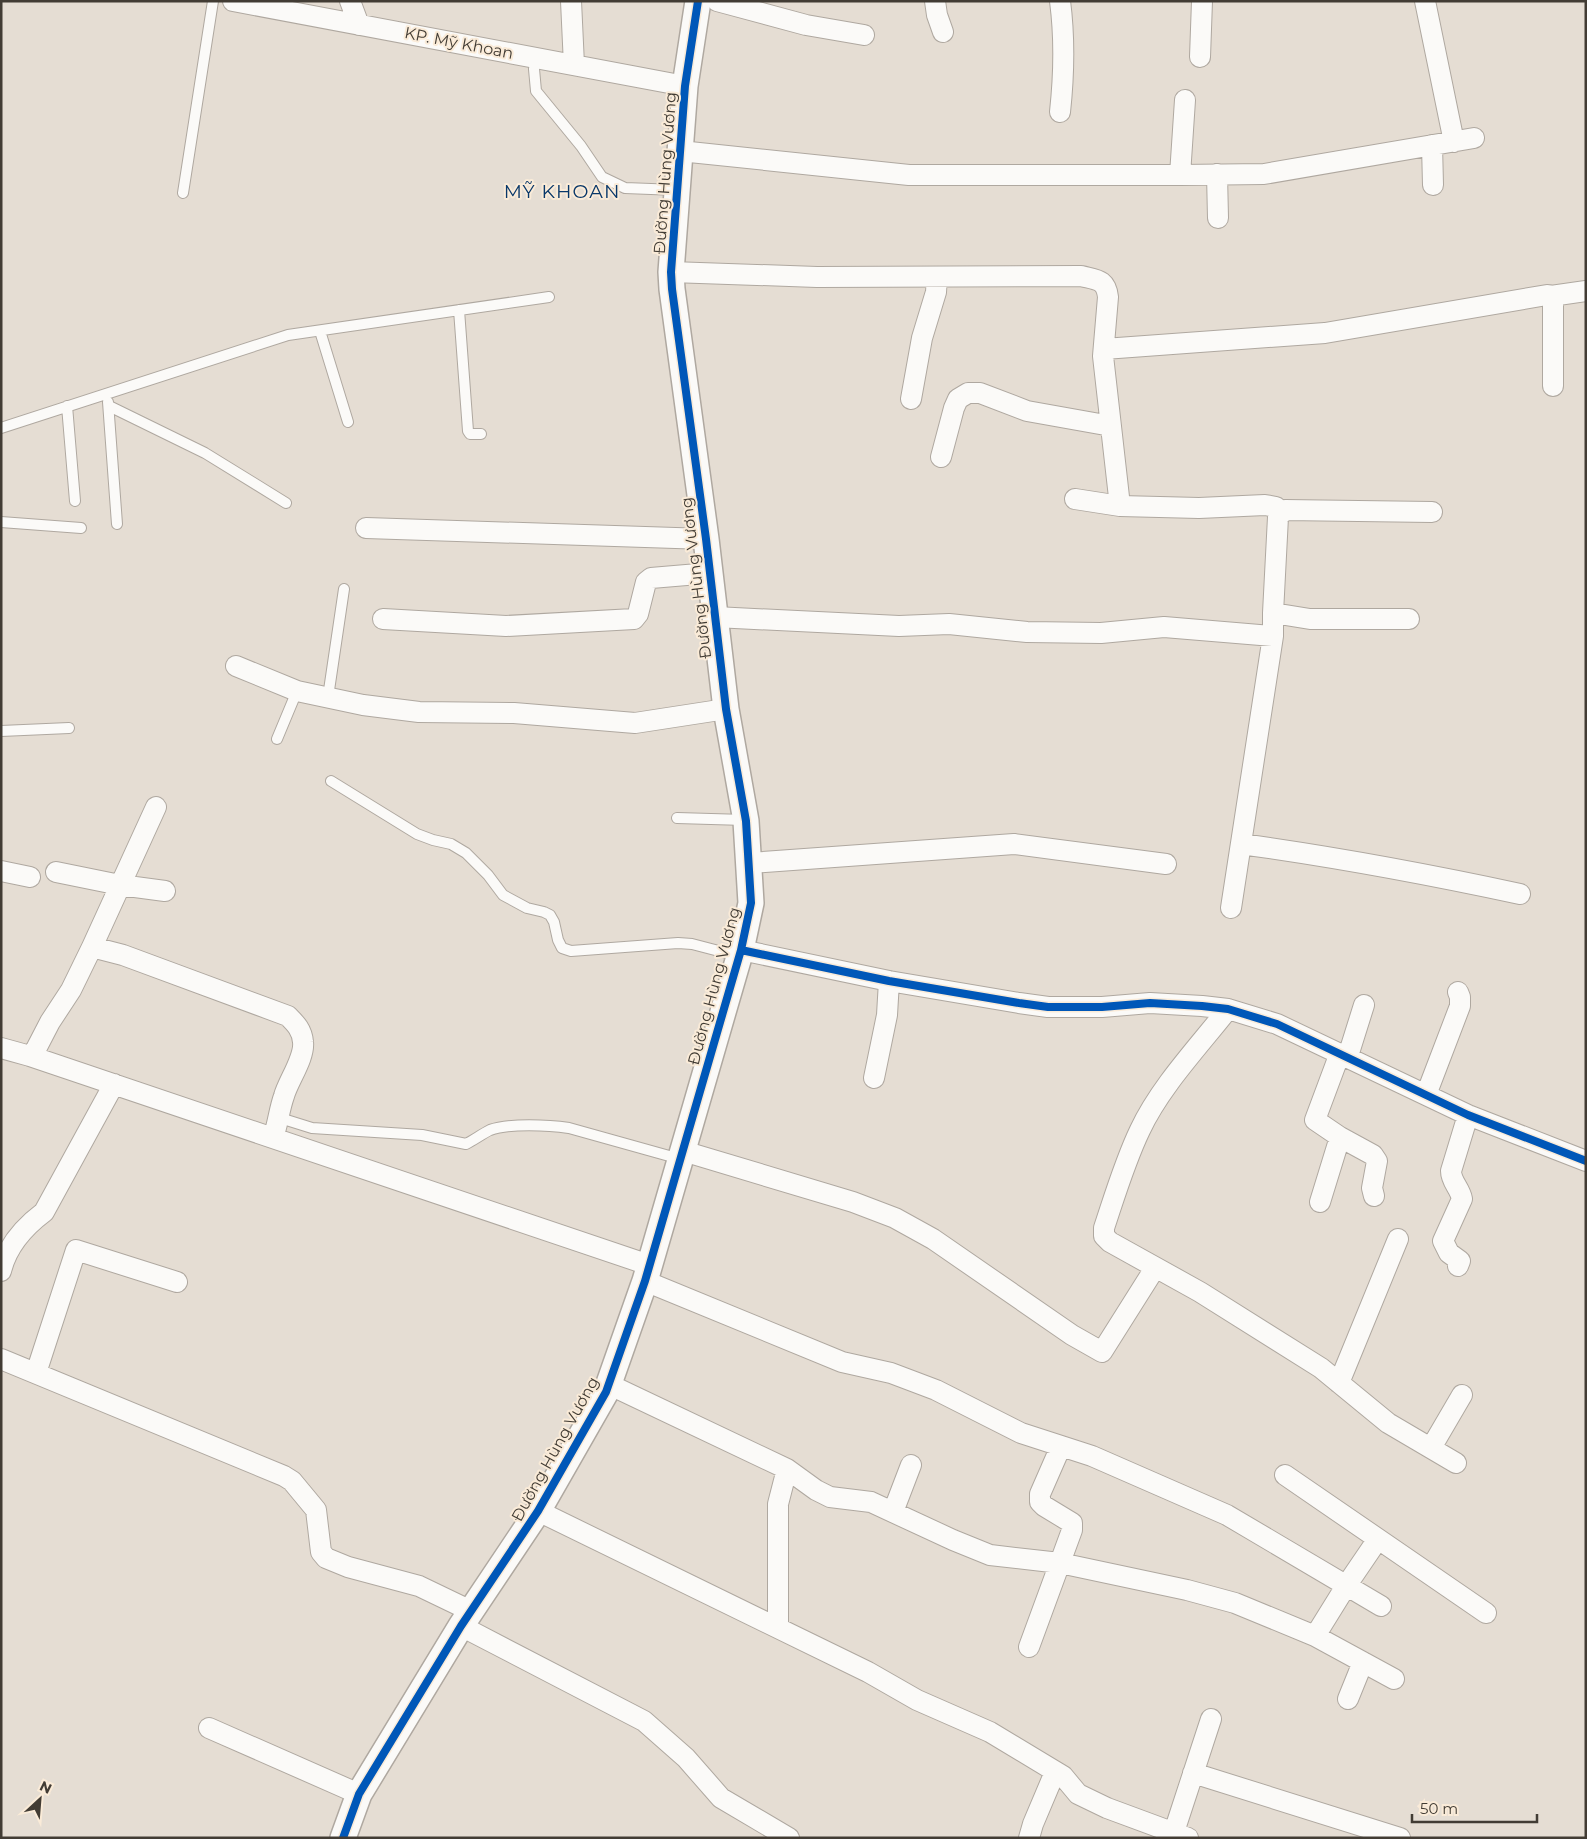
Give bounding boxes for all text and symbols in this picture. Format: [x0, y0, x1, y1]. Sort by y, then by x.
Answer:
street label: KP. Mỹ Khoan [403, 23, 515, 63]
street label: Đường Hùng Vương [650, 91, 680, 255]
district label: MỸ KHOAN [504, 180, 620, 203]
street label: Đường Hùng Vương [677, 496, 715, 660]
street label: Đường Hùng Vương [684, 905, 744, 1067]
street label: Đường Hùng Vương [507, 1373, 603, 1525]
north arrow [15, 1774, 65, 1824]
text: N [37, 1777, 55, 1798]
scale bar [1412, 1792, 1537, 1824]
text: 50 m [1420, 1799, 1458, 1818]

